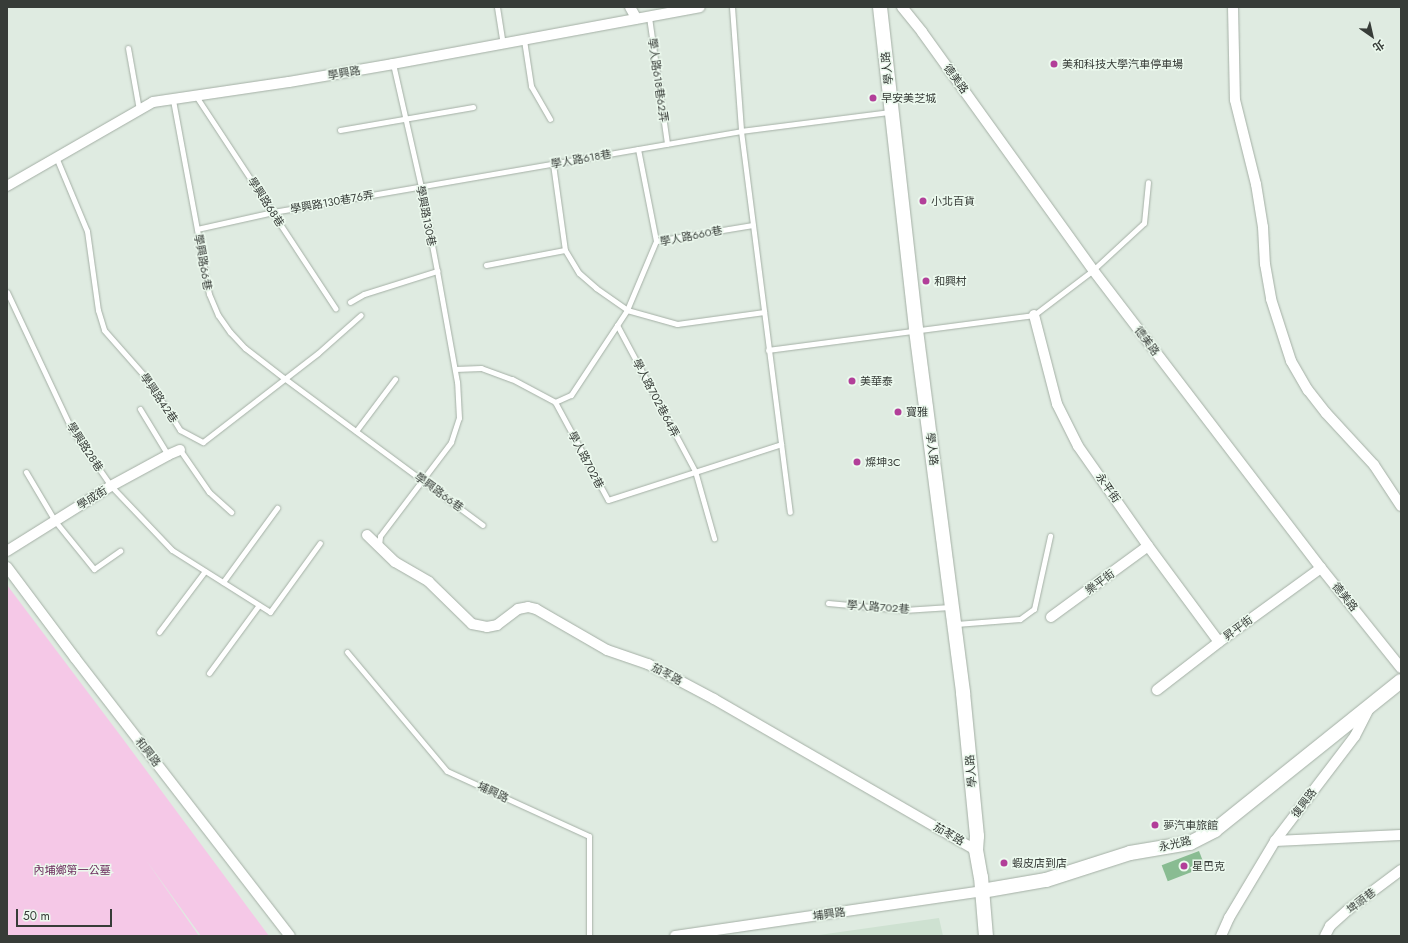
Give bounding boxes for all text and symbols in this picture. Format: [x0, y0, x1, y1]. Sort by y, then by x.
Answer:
north arrow [1352, 16, 1392, 56]
text: 北 [1370, 36, 1388, 56]
street label: 學人路618巷62弄 [646, 37, 670, 123]
street label: 學人路 [879, 51, 895, 85]
place label: 美和科技大學汽車停車場 [1062, 57, 1183, 71]
marker: 美和科技大學汽車停車場 [1049, 59, 1059, 69]
street label: 德美路 [941, 62, 971, 96]
street label: 學興路 [327, 64, 361, 82]
place label: 早安美芝城 [881, 91, 936, 105]
marker: 早安美芝城 [868, 93, 878, 103]
street label: 學人路618巷 [550, 147, 612, 171]
street label: 學興路68巷 [245, 175, 287, 229]
street label: 學興路130巷 [414, 185, 438, 247]
street label: 學興路130巷76弄 [289, 188, 375, 216]
place label: 小北百貨 [931, 194, 975, 208]
marker: 小北百貨 [918, 196, 928, 206]
street label: 學人路660巷 [659, 223, 723, 249]
street label: 學興路66巷 [192, 233, 214, 291]
place label: 和興村 [934, 274, 967, 288]
marker: 和興村 [921, 276, 931, 286]
street label: 德美路 [1132, 324, 1162, 358]
street label: 學人路702巷64弄 [630, 357, 682, 439]
street label: 學興路42巷 [138, 371, 180, 425]
place label: 美華泰 [860, 374, 893, 388]
marker: 美華泰 [847, 376, 857, 386]
place label: 寶雅 [906, 405, 928, 419]
marker: 寶雅 [893, 407, 903, 417]
street label: 學興路28巷 [64, 420, 106, 474]
street label: 學人路702巷 [565, 429, 607, 491]
street label: 學人路 [923, 432, 941, 466]
place label: 燦坤3C [865, 455, 901, 469]
marker: 燦坤3C [852, 457, 862, 467]
street label: 學興路66巷 [412, 470, 466, 514]
street label: 永平街 [1093, 471, 1123, 505]
street label: 學成街 [75, 484, 109, 512]
street label: 樂平街 [1083, 567, 1117, 597]
street label: 德美路 [1329, 580, 1361, 614]
street label: 學人路702巷 [846, 598, 910, 616]
street label: 昇平街 [1221, 613, 1255, 643]
street label: 茄苳路 [649, 660, 685, 688]
street label: 和興路 [133, 735, 163, 769]
street label: 學人路 [963, 754, 979, 788]
street label: 埔興路 [475, 779, 511, 805]
street label: 復興路 [1289, 786, 1319, 820]
place label: 夢汽車旅館 [1163, 818, 1218, 832]
street label: 茄苳路 [931, 820, 967, 848]
marker: 夢汽車旅館 [1150, 820, 1160, 830]
street label: 永光路 [1157, 834, 1193, 854]
place label: 蝦皮店到店 [1012, 856, 1067, 870]
marker: 蝦皮店到店 [999, 858, 1009, 868]
place label: 星巴克 [1192, 859, 1225, 873]
marker: 星巴克 [1179, 861, 1189, 871]
park label: 內埔鄉第一公墓 [34, 863, 110, 877]
street label: 埤頭巷 [1344, 886, 1378, 916]
scale bar [18, 901, 114, 927]
street label: 埔興路 [812, 905, 846, 923]
text: 50 m [23, 907, 50, 925]

